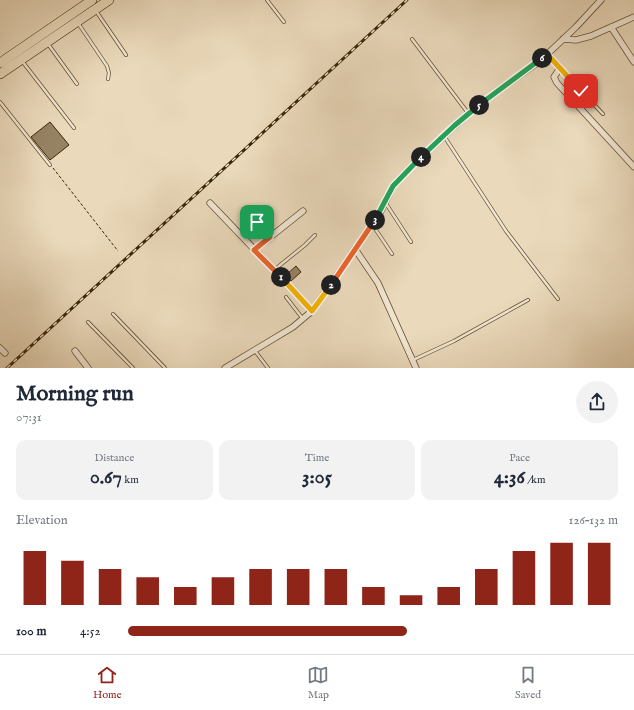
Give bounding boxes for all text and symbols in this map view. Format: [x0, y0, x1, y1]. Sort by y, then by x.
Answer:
pin: 6 [532, 48, 552, 68]
text: 6 [540, 51, 544, 65]
pin [564, 74, 598, 108]
icon: check [570, 80, 592, 102]
pin: 5 [469, 95, 489, 115]
text: 5 [477, 98, 481, 112]
pin: 4 [411, 147, 431, 167]
text: 4 [418, 150, 424, 164]
pin [240, 205, 274, 239]
pin: 3 [365, 210, 385, 230]
icon: arrive [246, 211, 268, 233]
text: 3 [373, 213, 377, 227]
pin: 1 [271, 267, 291, 287]
text: 1 [279, 270, 283, 284]
pin: 2 [321, 275, 341, 295]
text: 2 [328, 278, 334, 292]
text: Morning run [16, 380, 134, 408]
button: share [576, 381, 618, 423]
text: 07:31 [16, 409, 42, 426]
text: Distance [94, 451, 134, 465]
text: Time [305, 451, 329, 465]
text: Pace [509, 451, 530, 465]
text: 0.67 [90, 465, 122, 490]
text: 3:05 [302, 465, 332, 490]
text: 4:36 [494, 465, 525, 490]
text: km [122, 473, 139, 487]
text: /km [525, 473, 545, 487]
text: Elevation [16, 512, 68, 529]
text: 126–132 m [569, 512, 618, 529]
text: 100 m [16, 623, 46, 640]
text: 4:52 [80, 623, 101, 640]
tab: Home [93, 664, 122, 702]
tab: Map [307, 664, 329, 702]
tab: Saved [515, 664, 541, 702]

